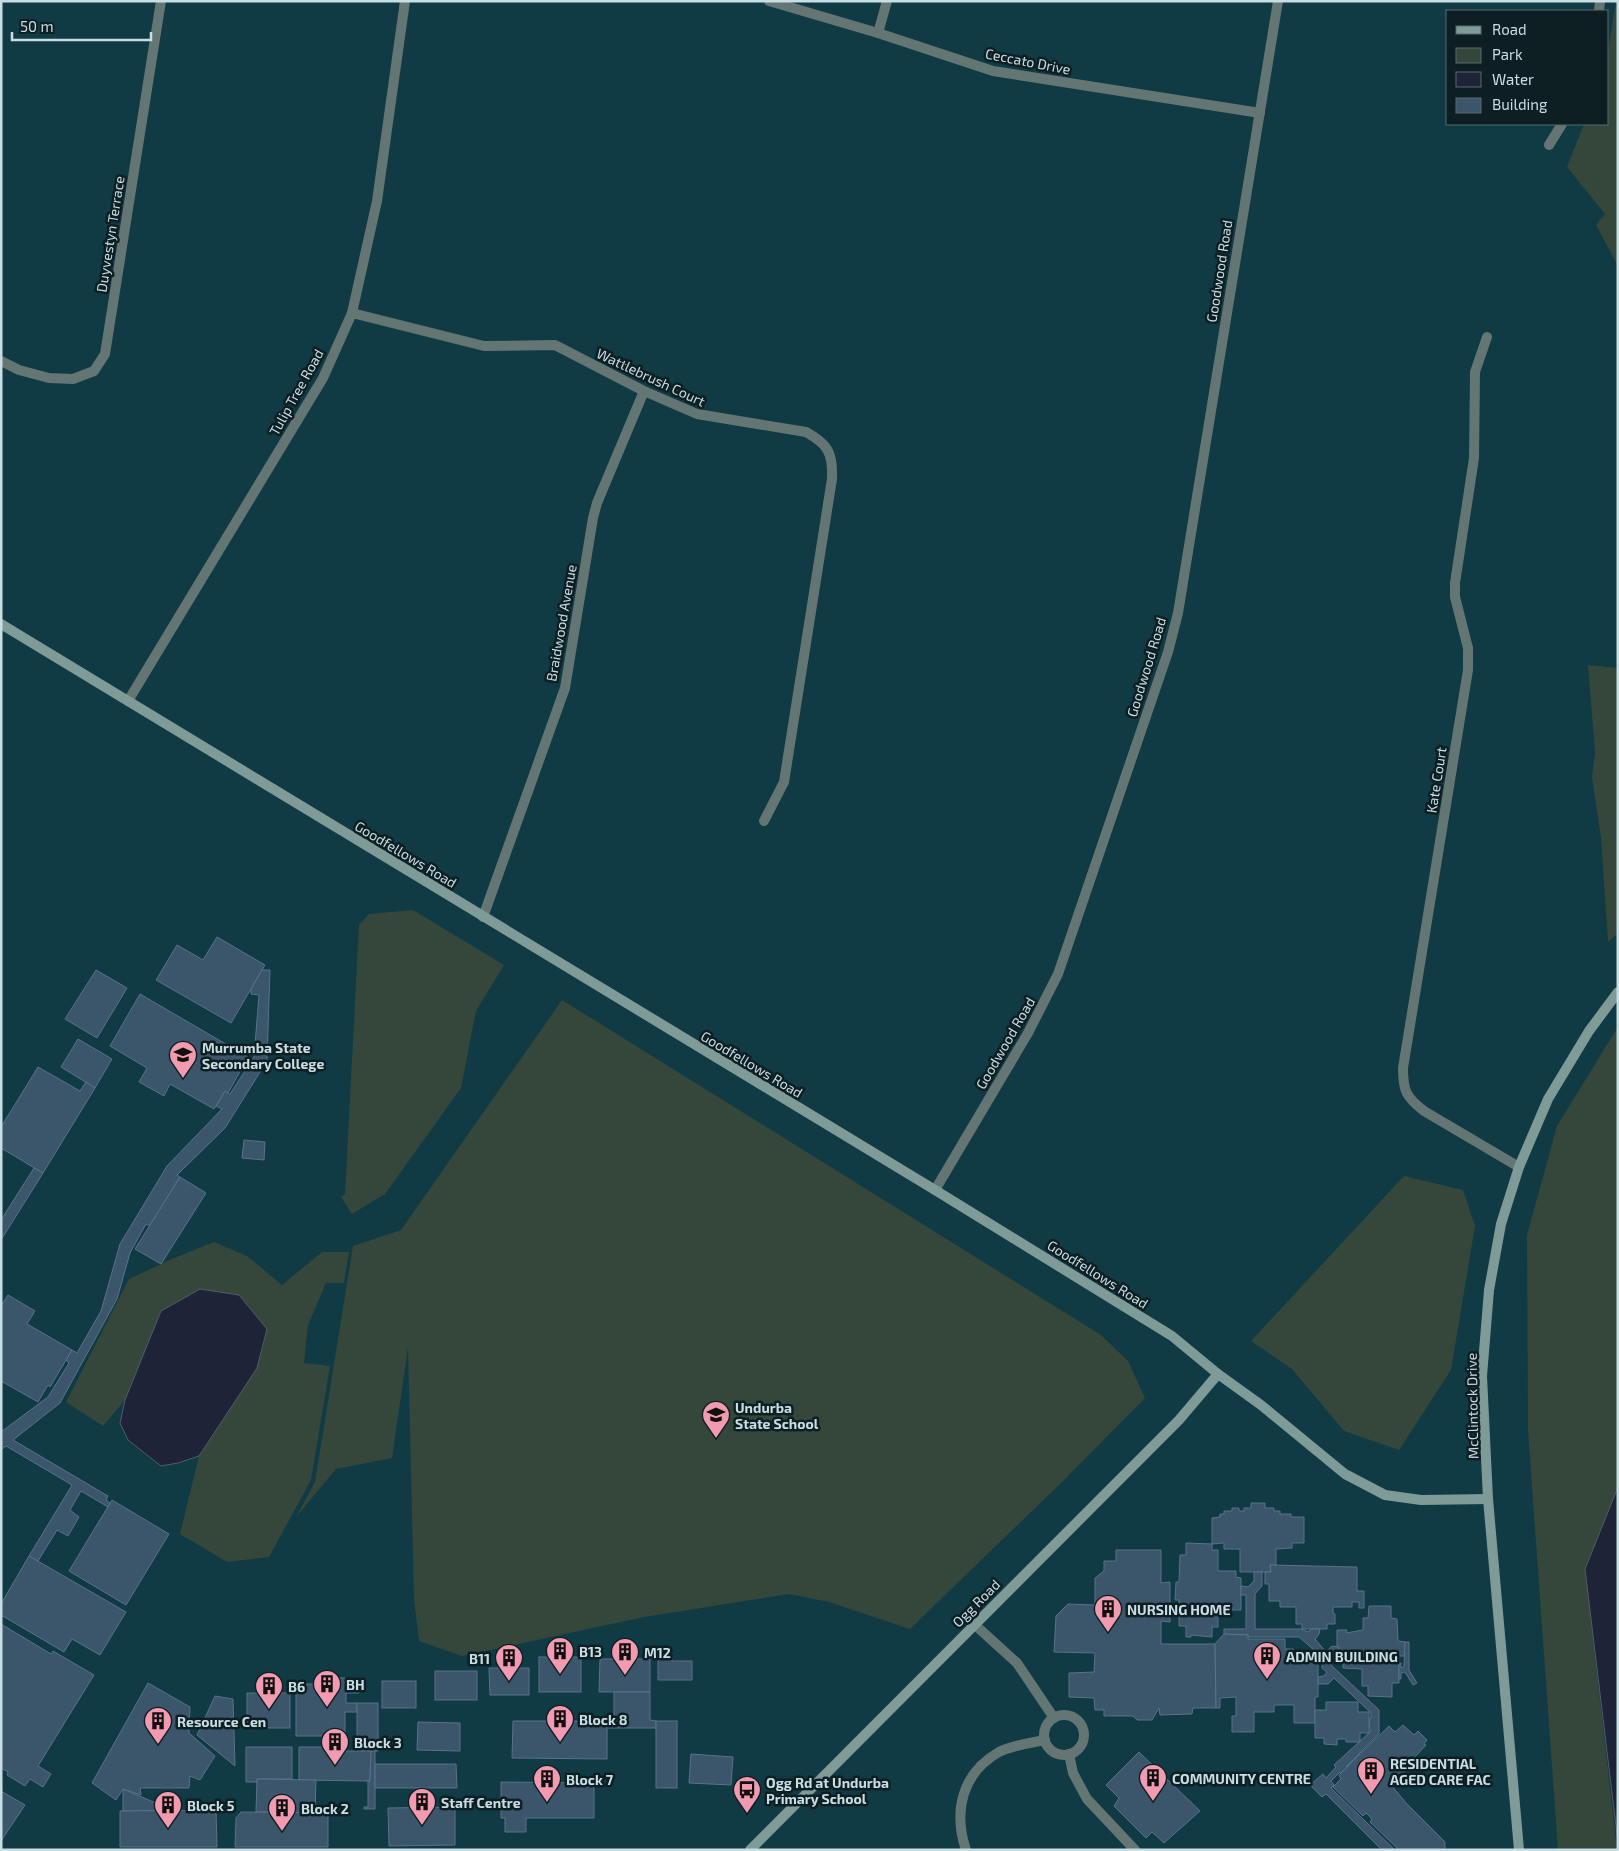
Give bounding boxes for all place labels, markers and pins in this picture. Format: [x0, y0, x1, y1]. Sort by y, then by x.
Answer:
place label: Murrumba State Secondary College [202, 1039, 324, 1072]
school or university icon: Murrumba State Secondary College [168, 1040, 198, 1079]
place label: Undurba State School [735, 1399, 819, 1432]
school or university icon: Undurba State School [701, 1400, 731, 1439]
building icon: NURSING HOME [1093, 1594, 1123, 1633]
place label: NURSING HOME [1127, 1601, 1230, 1618]
building icon: B13 [545, 1636, 575, 1675]
building icon: M12 [610, 1637, 640, 1676]
building icon: ADMIN BUILDING [1252, 1641, 1282, 1680]
building icon: B11 [494, 1643, 524, 1682]
place label: B13 [579, 1643, 602, 1660]
place label: M12 [644, 1644, 671, 1661]
place label: ADMIN BUILDING [1286, 1648, 1398, 1665]
place label: B11 [469, 1650, 490, 1667]
building icon: BH [312, 1669, 342, 1708]
building icon: B6 [254, 1671, 284, 1710]
place label: BH [346, 1676, 365, 1693]
place label: B6 [288, 1678, 305, 1695]
building icon: Block 8 [545, 1704, 575, 1743]
building icon: Resource Cen [143, 1706, 173, 1745]
place label: Block 8 [579, 1711, 627, 1728]
place label: Resource Cen [177, 1713, 266, 1730]
building icon: Block 3 [320, 1727, 350, 1766]
place label: Block 3 [354, 1734, 402, 1751]
place label: RESIDENTIAL AGED CARE FAC [1390, 1755, 1491, 1788]
building icon: RESIDENTIAL AGED CARE FAC [1356, 1756, 1386, 1795]
building icon: COMMUNITY CENTRE [1138, 1763, 1168, 1802]
building icon: Block 7 [532, 1764, 562, 1803]
place label: COMMUNITY CENTRE [1172, 1770, 1311, 1787]
place label: Block 7 [566, 1771, 614, 1788]
place label: Ogg Rd at Undurba Primary School [766, 1774, 889, 1807]
bus stop icon: Ogg Rd at Undurba Primary School [732, 1775, 762, 1814]
building icon: Staff Centre [407, 1787, 437, 1826]
building icon: Block 5 [153, 1790, 183, 1829]
building icon: Block 2 [267, 1793, 297, 1832]
place label: Staff Centre [441, 1794, 521, 1811]
place label: Block 5 [187, 1797, 235, 1814]
place label: Block 2 [301, 1800, 349, 1817]

